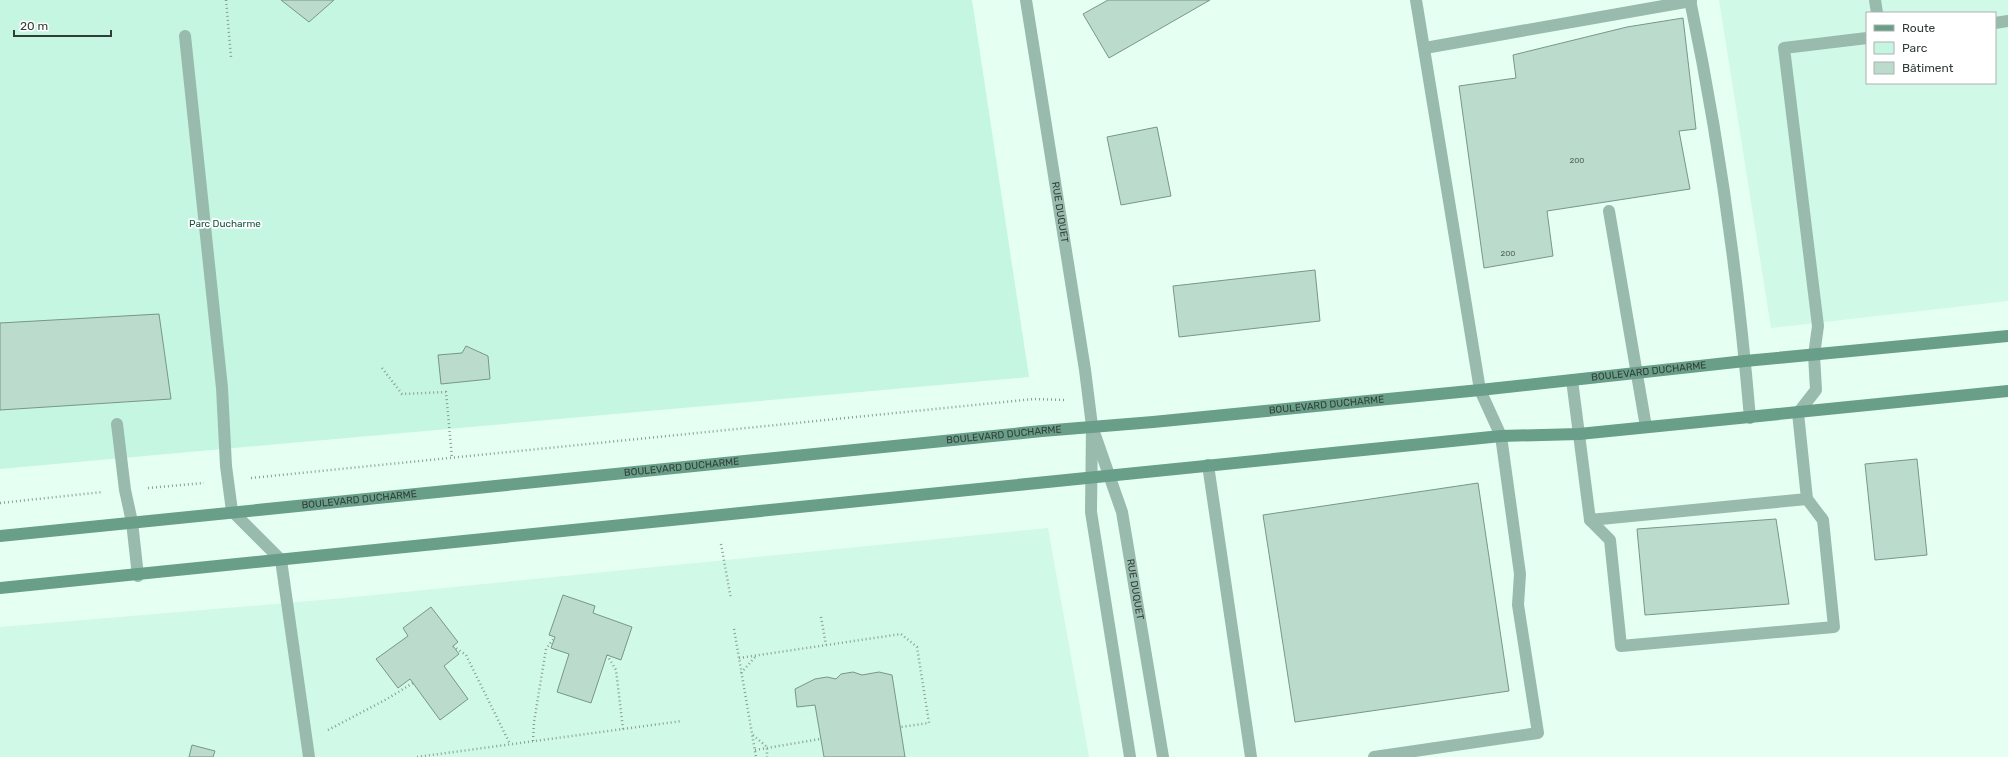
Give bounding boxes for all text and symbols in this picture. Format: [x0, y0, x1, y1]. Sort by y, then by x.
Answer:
scale bar [14, 12, 111, 38]
legend [1866, 12, 1996, 84]
text: 20 m [20, 19, 48, 33]
text: Route [1902, 21, 1936, 35]
text: Parc [1902, 41, 1928, 55]
text: Bâtiment [1902, 61, 1954, 75]
house number: 200 [1570, 156, 1584, 165]
street label: RUE DUQUET [1049, 181, 1071, 244]
park label: Parc Ducharme [189, 218, 261, 230]
house number: 200 [1501, 249, 1515, 258]
street label: BOULEVARD DUCHARME [1591, 359, 1707, 384]
street label: BOULEVARD DUCHARME [1268, 393, 1385, 417]
street label: BOULEVARD DUCHARME [946, 423, 1062, 447]
street label: BOULEVARD DUCHARME [623, 456, 740, 479]
street label: BOULEVARD DUCHARME [301, 488, 417, 512]
street label: RUE DUQUET [1124, 558, 1146, 621]

